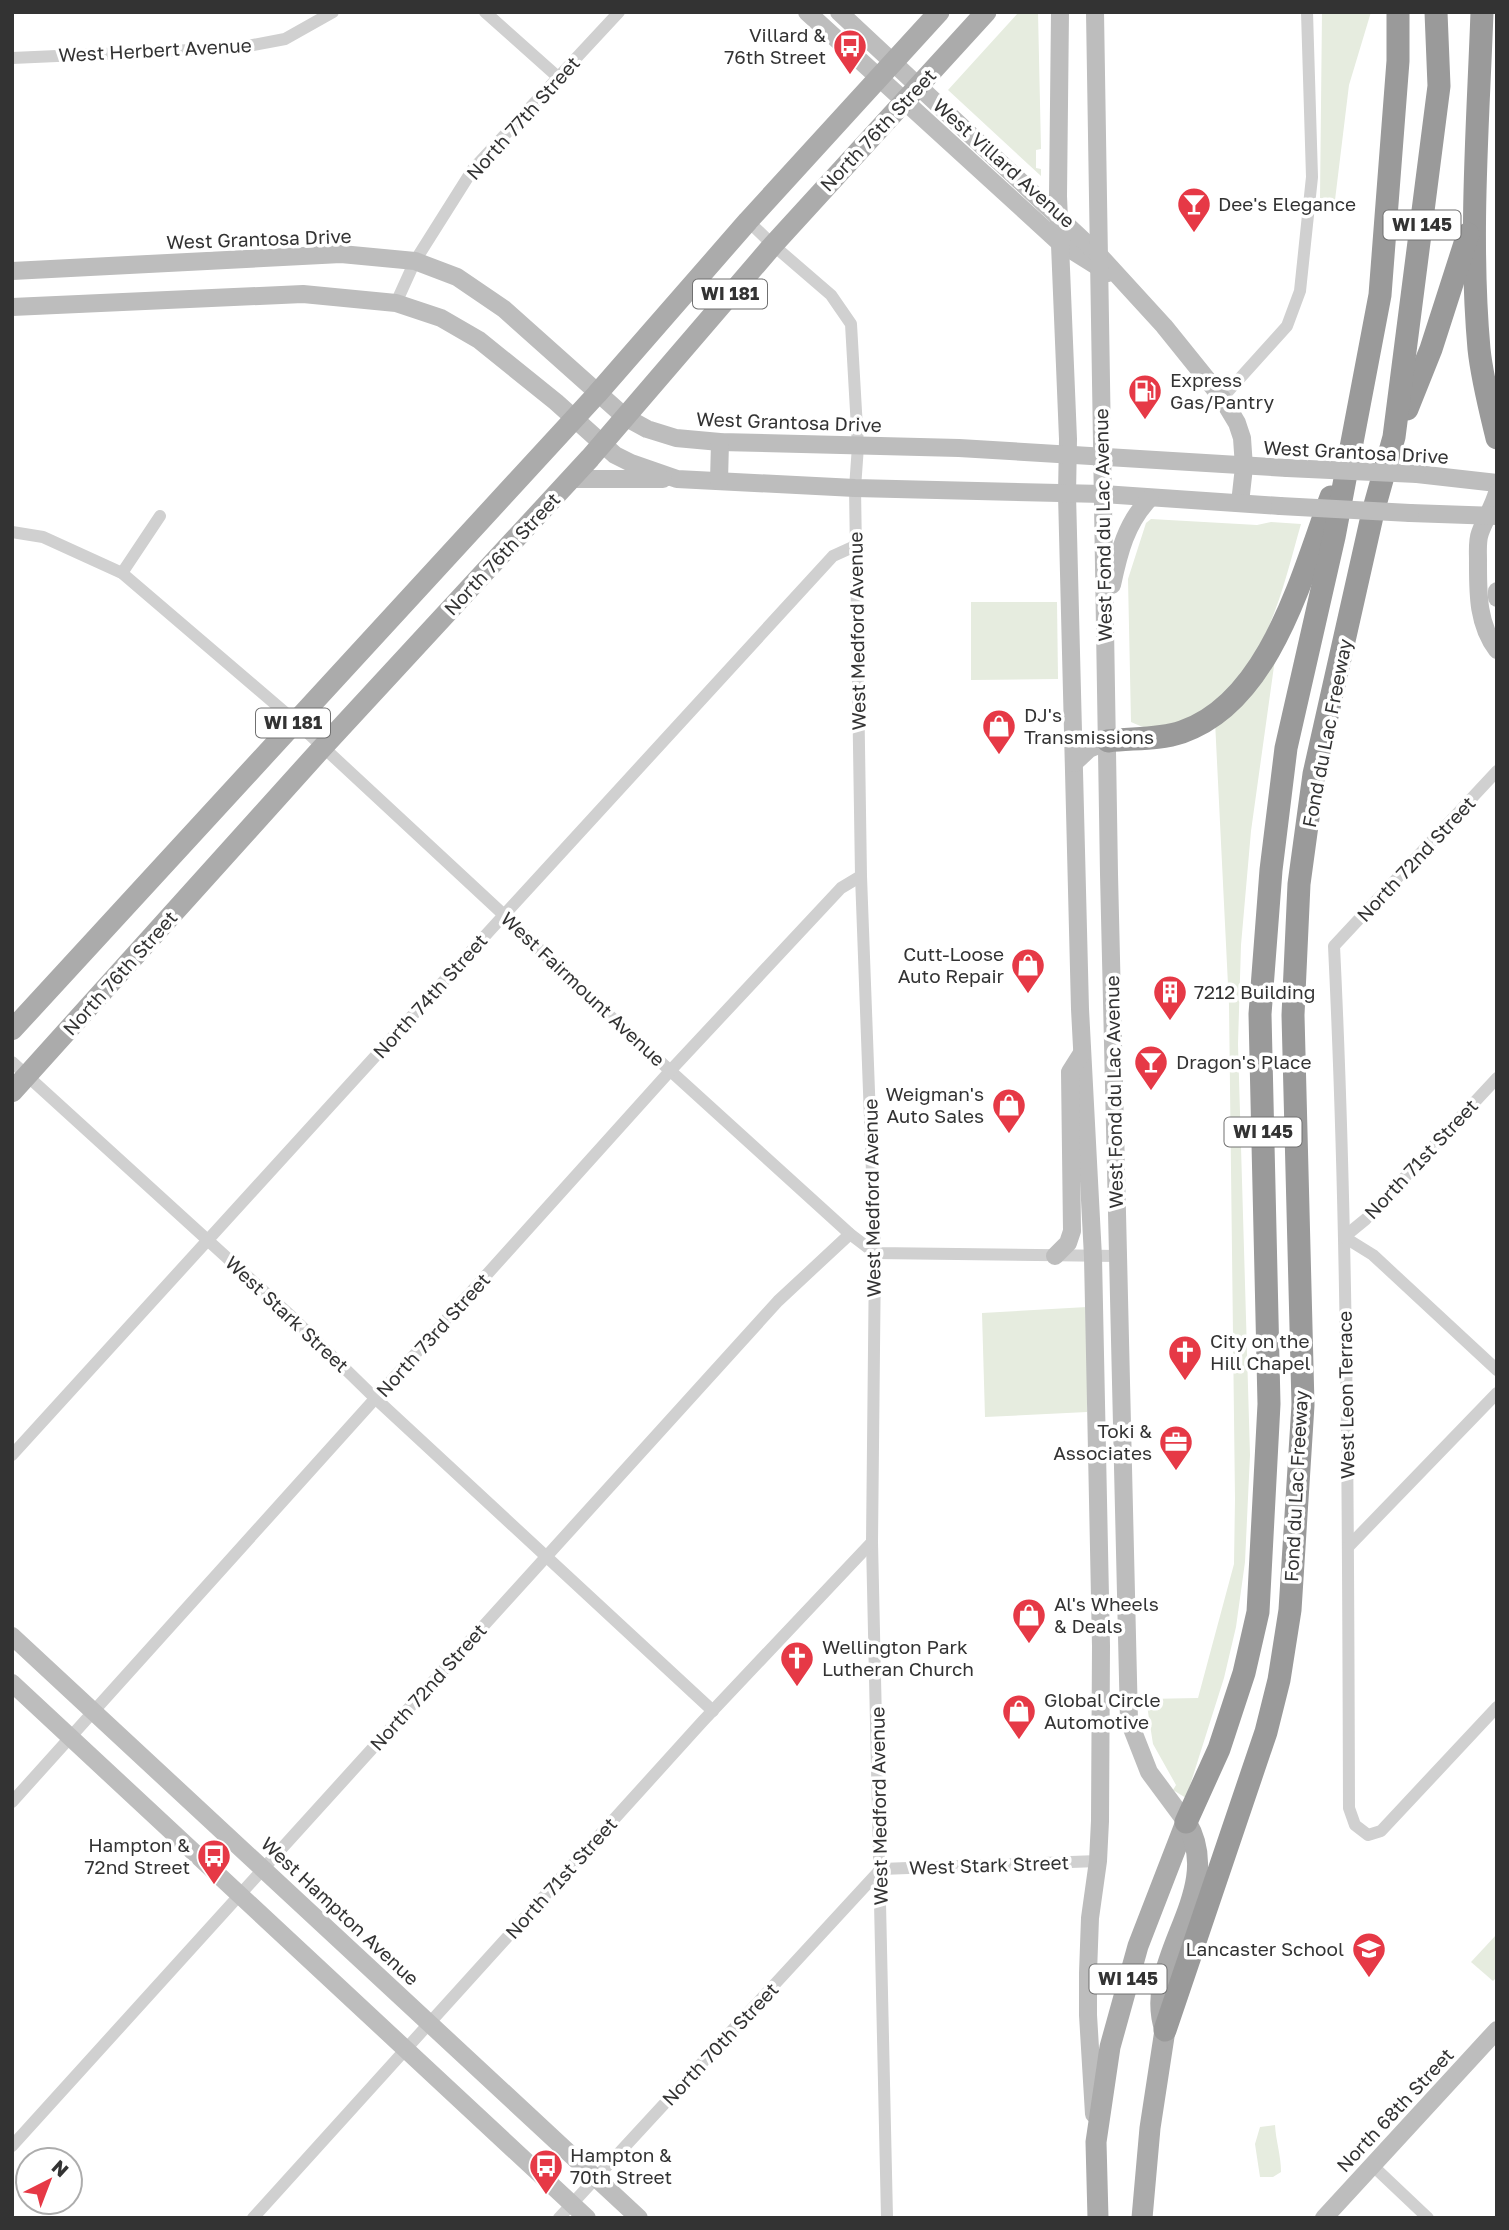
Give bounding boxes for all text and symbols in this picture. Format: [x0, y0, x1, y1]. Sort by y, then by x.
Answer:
place label: Villard & 76th Street [724, 23, 826, 68]
bus stop icon: Villard & 76th Street [831, 27, 869, 76]
street label: West Herbert Avenue [58, 33, 252, 66]
street label: North 77th Street [461, 51, 584, 184]
street label: North 76th Street [815, 63, 940, 196]
street label: West Villard Avenue [929, 93, 1080, 232]
bar icon: Dee's Elegance [1175, 185, 1213, 234]
place label: Dee's Elegance [1218, 192, 1356, 215]
road number: WI 145 [1384, 210, 1460, 240]
street label: West Grantosa Drive [166, 224, 352, 253]
road number: WI 181 [693, 280, 767, 308]
place label: Express Gas/Pantry [1170, 368, 1274, 413]
fuel station icon: Express Gas/Pantry [1126, 372, 1164, 421]
street label: West Grantosa Drive [696, 407, 882, 436]
street label: West Fond du Lac Avenue [1089, 408, 1116, 642]
street label: West Grantosa Drive [1263, 435, 1449, 468]
street label: North 76th Street [439, 487, 564, 620]
street label: West Medford Avenue [843, 531, 870, 731]
street label: Fond du Lac Freeway [1297, 636, 1356, 829]
place label: DJ's Transmissions [1024, 703, 1154, 748]
shop icon: DJ's Transmissions [980, 707, 1018, 756]
road number: WI 181 [256, 708, 330, 738]
street label: North 72nd Street [1352, 791, 1480, 926]
street label: North 76th Street [58, 906, 182, 1040]
street label: West Fairmount Avenue [497, 907, 670, 1071]
street label: North 74th Street [368, 929, 492, 1063]
place label: Cutt-Loose Auto Repair [898, 942, 1005, 987]
shop icon: Cutt-Loose Auto Repair [1009, 946, 1047, 995]
building icon: 7212 Building [1151, 973, 1189, 1022]
street label: West Fond du Lac Avenue [1100, 975, 1127, 1209]
place label: 7212 Building [1194, 980, 1315, 1003]
bar icon: Dragon's Place [1132, 1043, 1170, 1092]
place label: Dragon's Place [1176, 1050, 1311, 1073]
place label: Weigman's Auto Sales [885, 1082, 984, 1127]
shop icon: Weigman's Auto Sales [990, 1086, 1028, 1135]
street label: North 71st Street [1359, 1094, 1482, 1223]
street label: West Medford Avenue [858, 1098, 885, 1298]
road number: WI 145 [1224, 1118, 1302, 1147]
street label: West Stark Street [221, 1251, 354, 1377]
street label: North 73rd Street [371, 1268, 494, 1401]
street label: West Leon Terrace [1333, 1311, 1358, 1479]
place label: City on the Hill Chapel [1210, 1329, 1311, 1374]
church icon: City on the Hill Chapel [1166, 1333, 1204, 1382]
street label: Fond du Lac Freeway [1279, 1389, 1312, 1582]
place label: Toki & Associates [1053, 1419, 1152, 1464]
office icon: Toki & Associates [1157, 1423, 1195, 1472]
place label: Al's Wheels & Deals [1054, 1592, 1159, 1637]
shop icon: Al's Wheels & Deals [1010, 1596, 1048, 1645]
street label: North 72nd Street [365, 1618, 491, 1755]
place label: Wellington Park Lutheran Church [822, 1635, 974, 1680]
church icon: Wellington Park Lutheran Church [778, 1639, 816, 1688]
place label: Global Circle Automotive [1044, 1688, 1160, 1733]
shop icon: Global Circle Automotive [1000, 1692, 1038, 1741]
street label: West Medford Avenue [865, 1706, 892, 1906]
street label: North 71st Street [500, 1812, 621, 1943]
street label: West Hampton Avenue [257, 1832, 424, 1990]
place label: Hampton & 72nd Street [85, 1833, 190, 1878]
bus stop icon: Hampton & 72nd Street [195, 1837, 233, 1886]
street label: West Stark Street [909, 1850, 1069, 1879]
school or university icon: Lancaster School [1350, 1930, 1388, 1979]
place label: Lancaster School [1186, 1937, 1344, 1960]
road number: WI 145 [1090, 1965, 1166, 1994]
street label: North 70th Street [657, 1977, 783, 2110]
street label: North 68th Street [1331, 2043, 1458, 2176]
place label: Hampton & 70th Street [570, 2143, 672, 2188]
north arrow [14, 2146, 84, 2216]
bus stop icon: Hampton & 70th Street [527, 2147, 565, 2196]
text: N [48, 2155, 74, 2181]

